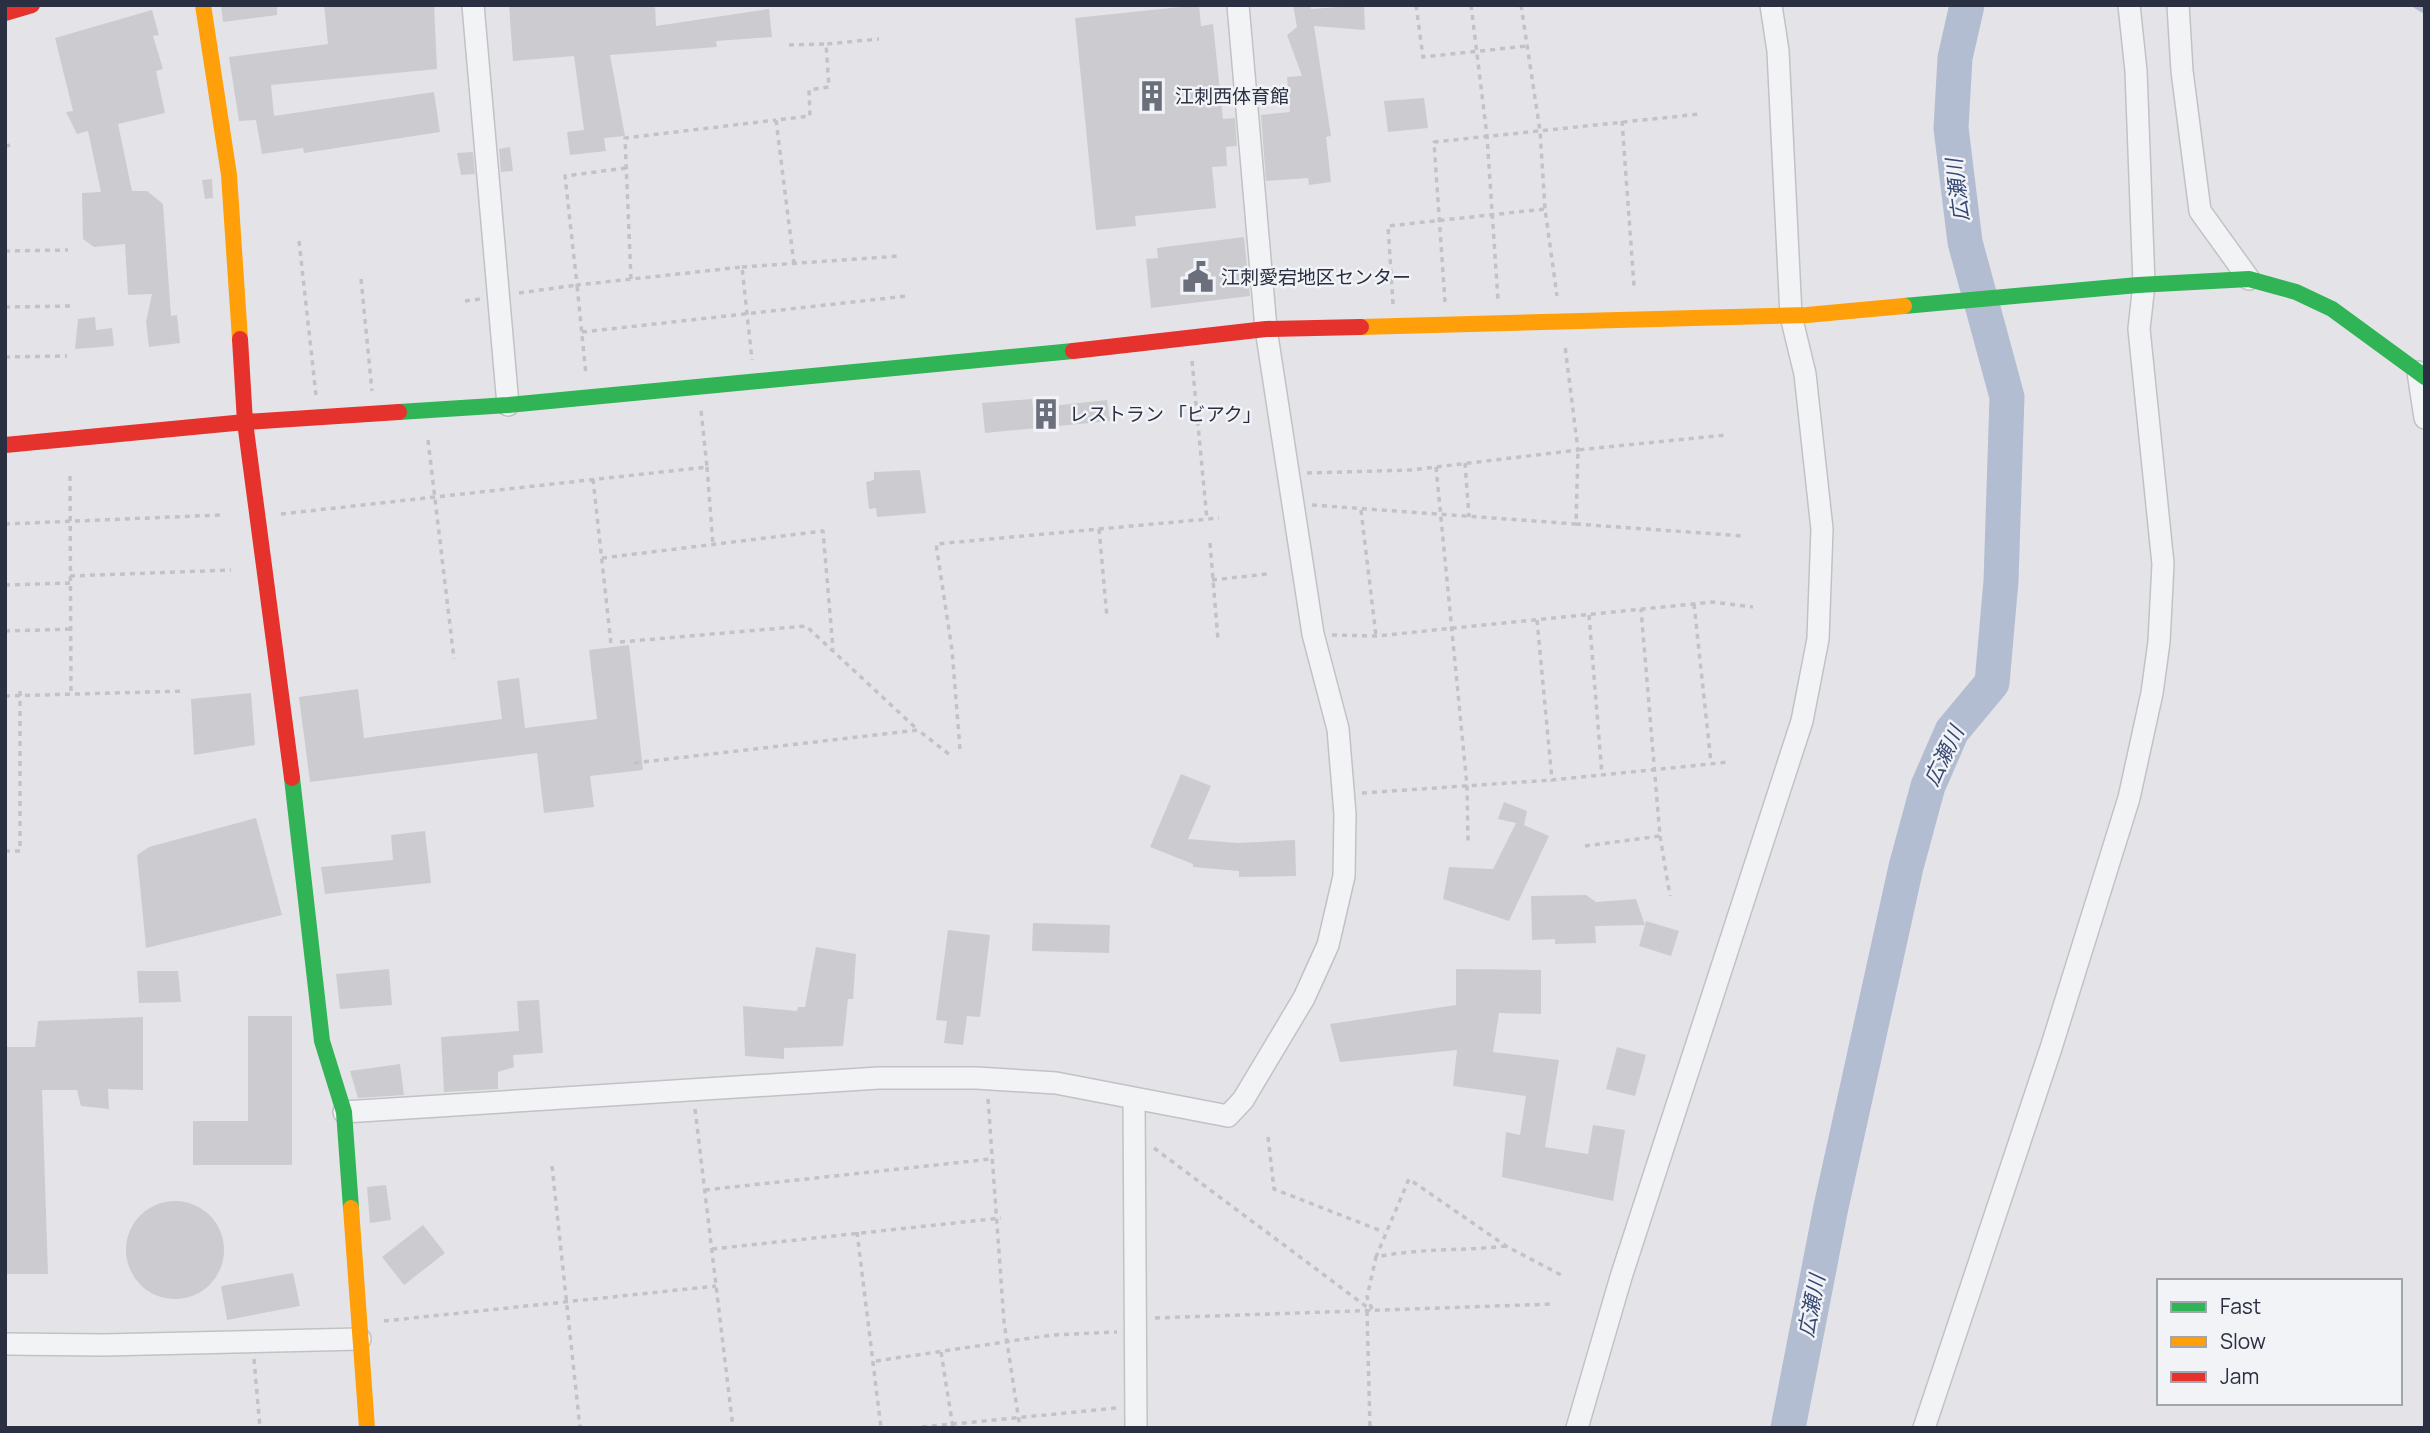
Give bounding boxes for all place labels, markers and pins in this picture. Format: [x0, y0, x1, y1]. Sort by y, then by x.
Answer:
building icon: 江刺西体育館 [1135, 79, 1169, 113]
place label: 江刺西体育館 [1175, 83, 1289, 109]
public building icon: 江刺愛宕地区センター [1181, 260, 1215, 294]
place label: 江刺愛宕地区センター [1221, 264, 1411, 290]
building icon: レストラン 「ビアク」 [1029, 397, 1063, 431]
place label: レストラン 「ビアク」 [1069, 401, 1262, 427]

